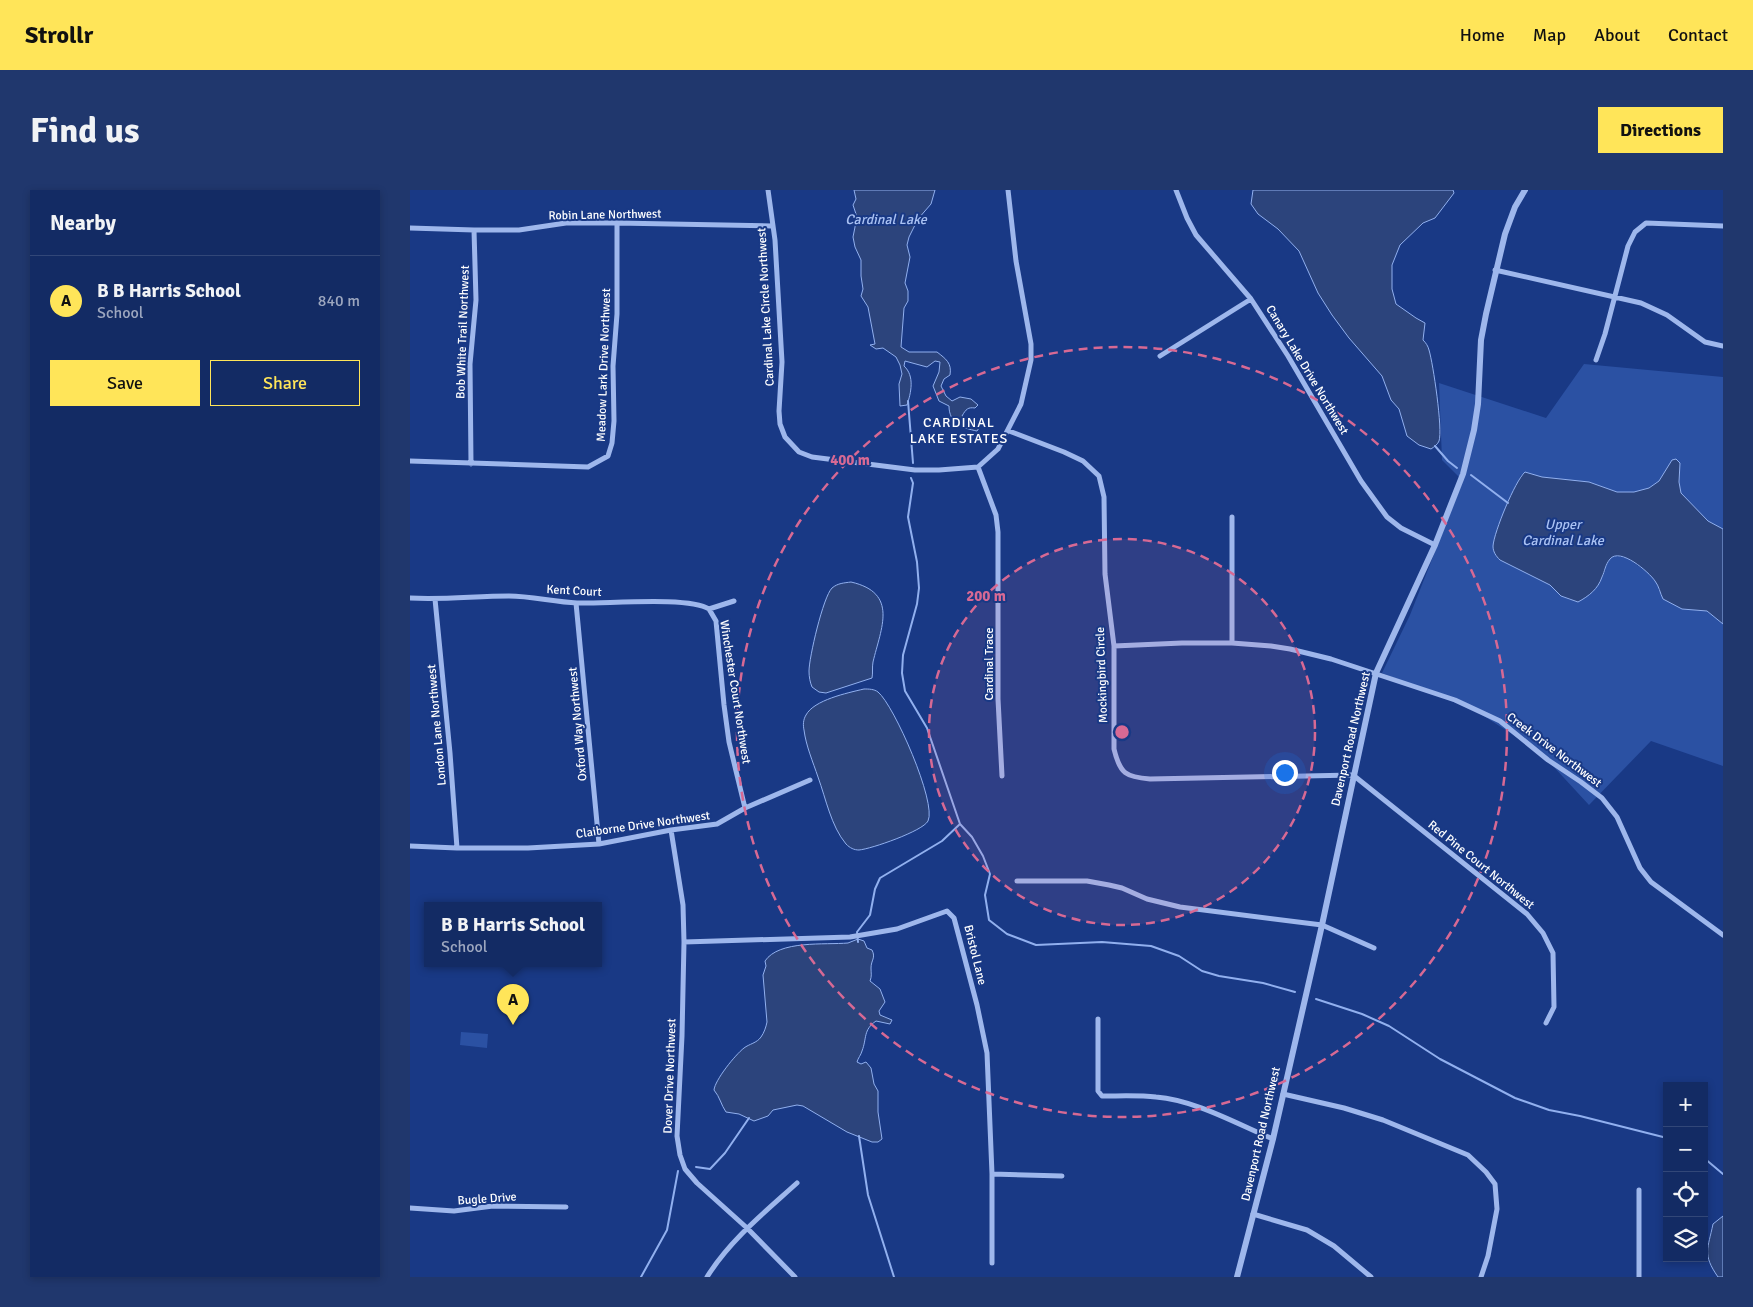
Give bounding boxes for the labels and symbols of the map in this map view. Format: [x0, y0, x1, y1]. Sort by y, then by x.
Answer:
street label: Robin Lane Northwest [548, 207, 662, 223]
water label: Cardinal Lake [845, 211, 928, 228]
street label: Cardinal Lake Circle Northwest [754, 227, 778, 387]
street label: Bob White Trail Northwest [453, 265, 473, 399]
street label: Meadow Lark Drive Northwest [594, 288, 614, 442]
street label: Canary Lake Drive Northwest [1262, 302, 1352, 438]
district label: CARDINAL LAKE ESTATES [910, 414, 1008, 447]
text: 400 m [830, 451, 870, 469]
water label: Upper Cardinal Lake [1522, 516, 1605, 549]
street label: Kent Court [546, 582, 602, 600]
text: 200 m [966, 587, 1006, 605]
street label: Winchester Court Northwest [716, 619, 754, 765]
street label: Cardinal Trace [982, 627, 997, 701]
street label: Mockingbird Circle [1093, 627, 1111, 723]
street label: London Lane Northwest [424, 664, 450, 786]
street label: Oxford Way Northwest [566, 666, 590, 782]
street label: Davenport Road Northwest [1328, 670, 1374, 808]
street label: Creek Drive Northwest [1503, 709, 1605, 791]
centre of rings [1113, 723, 1131, 741]
your location [1272, 760, 1298, 786]
street label: Claiborne Drive Northwest [575, 808, 711, 842]
street label: Red Pine Court Northwest [1425, 818, 1537, 912]
street label: Bristol Lane [960, 923, 990, 987]
pin: A [497, 984, 529, 1025]
street label: Dover Drive Northwest [660, 1018, 680, 1134]
street label: Davenport Road Northwest [1238, 1065, 1284, 1203]
street label: Bugle Drive [457, 1189, 517, 1209]

